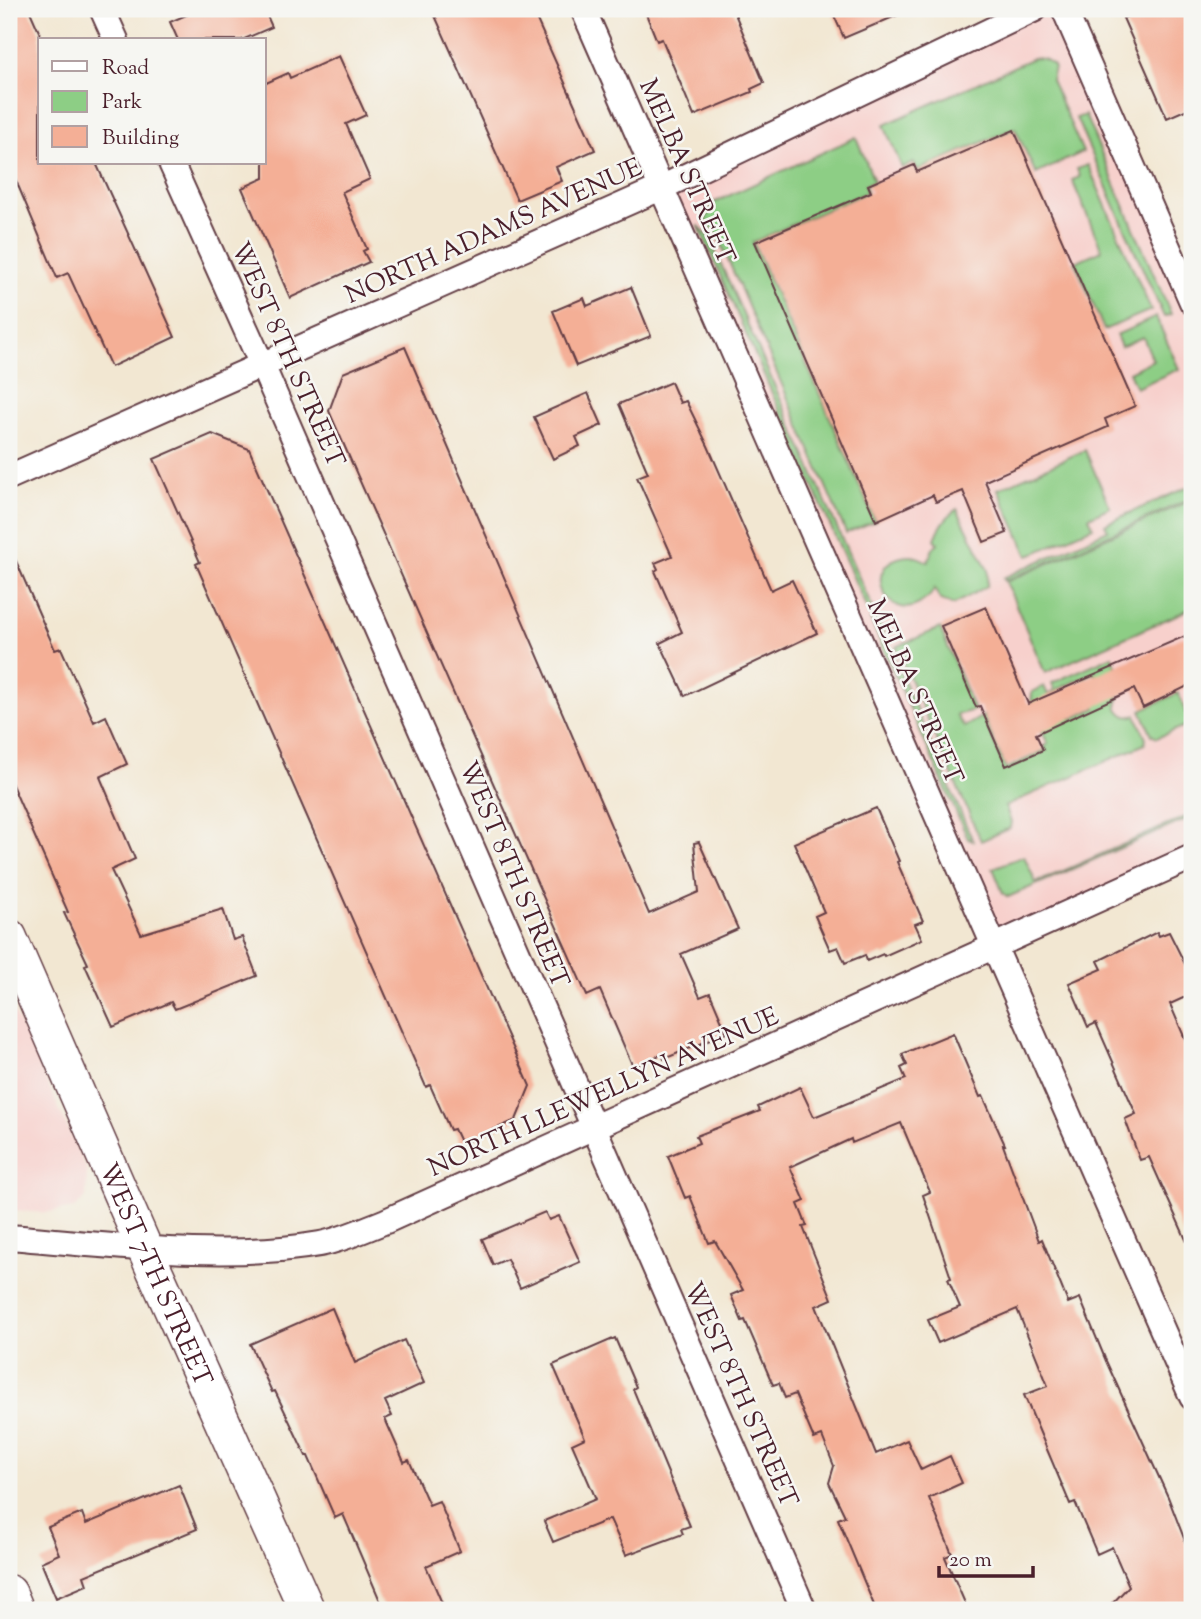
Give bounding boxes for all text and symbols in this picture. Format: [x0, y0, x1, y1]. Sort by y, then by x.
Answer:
legend [38, 38, 266, 164]
text: Road [102, 54, 149, 84]
street label: MELBA STREET [628, 73, 743, 271]
text: Park [102, 88, 143, 118]
text: Building [102, 124, 179, 154]
street label: NORTH ADAMS AVENUE [340, 150, 649, 315]
street label: WEST 8TH STREET [220, 236, 353, 474]
street label: MELBA STREET [856, 593, 971, 791]
street label: WEST 8TH STREET [448, 756, 577, 994]
street label: NORTH LLEWELLYN AVENUE [423, 999, 786, 1188]
street label: WEST 7TH STREET [89, 1157, 220, 1393]
street label: WEST 8TH STREET [673, 1276, 806, 1514]
scale bar [939, 1535, 1033, 1579]
text: 20 m [949, 1546, 992, 1576]

